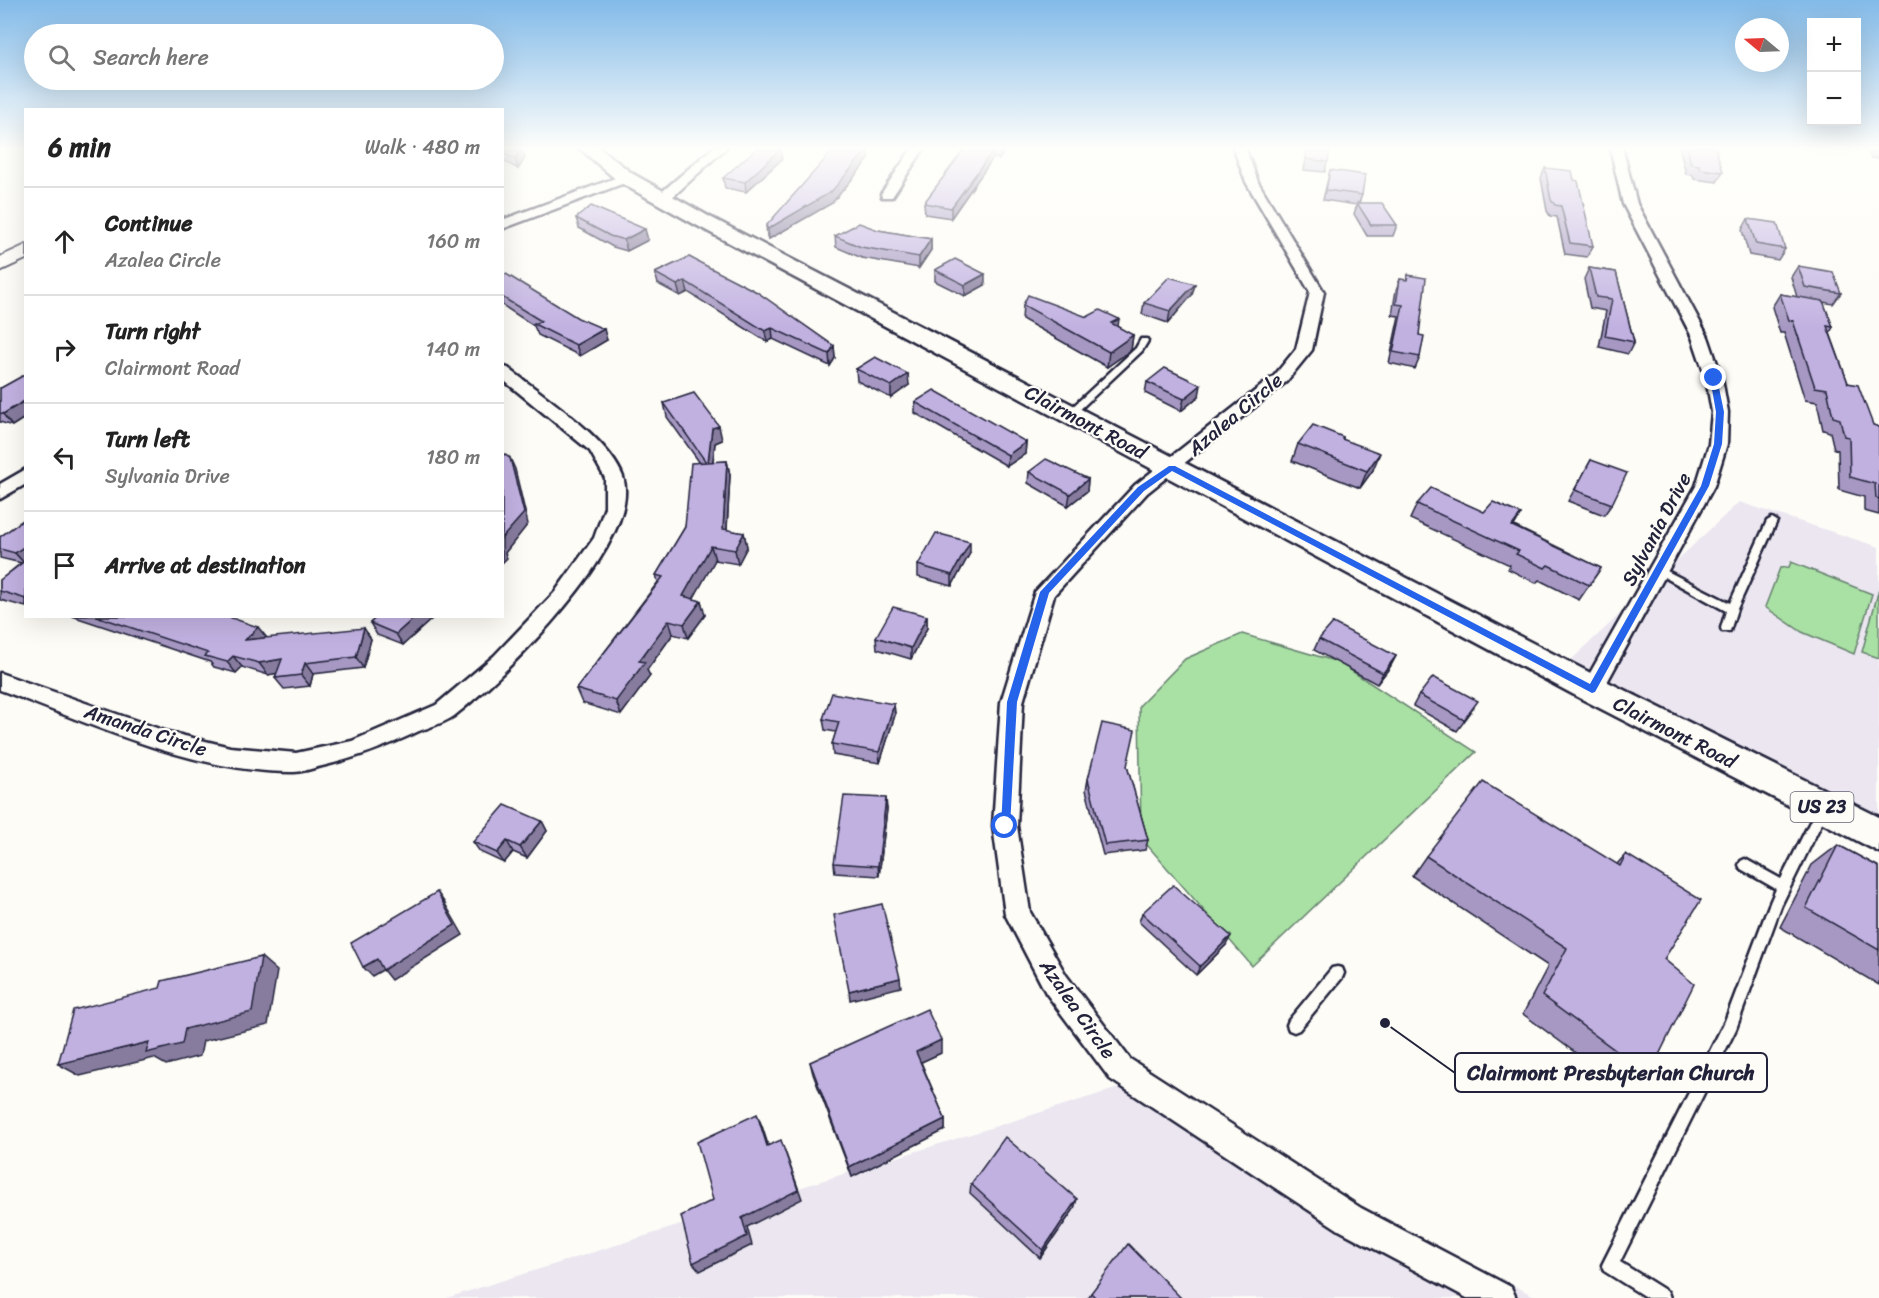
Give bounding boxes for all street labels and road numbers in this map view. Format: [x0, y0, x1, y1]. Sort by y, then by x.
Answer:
street label: Azalea Circle [1179, 364, 1291, 466]
street label: Clairmont Road [1018, 375, 1155, 470]
street label: Sylvania Drive [1612, 466, 1701, 593]
street label: Clairmont Road [1607, 686, 1744, 779]
street label: Amanda Circle [79, 694, 212, 767]
road number: US 23 [1790, 792, 1854, 822]
street label: Azalea Circle [1029, 951, 1125, 1067]

